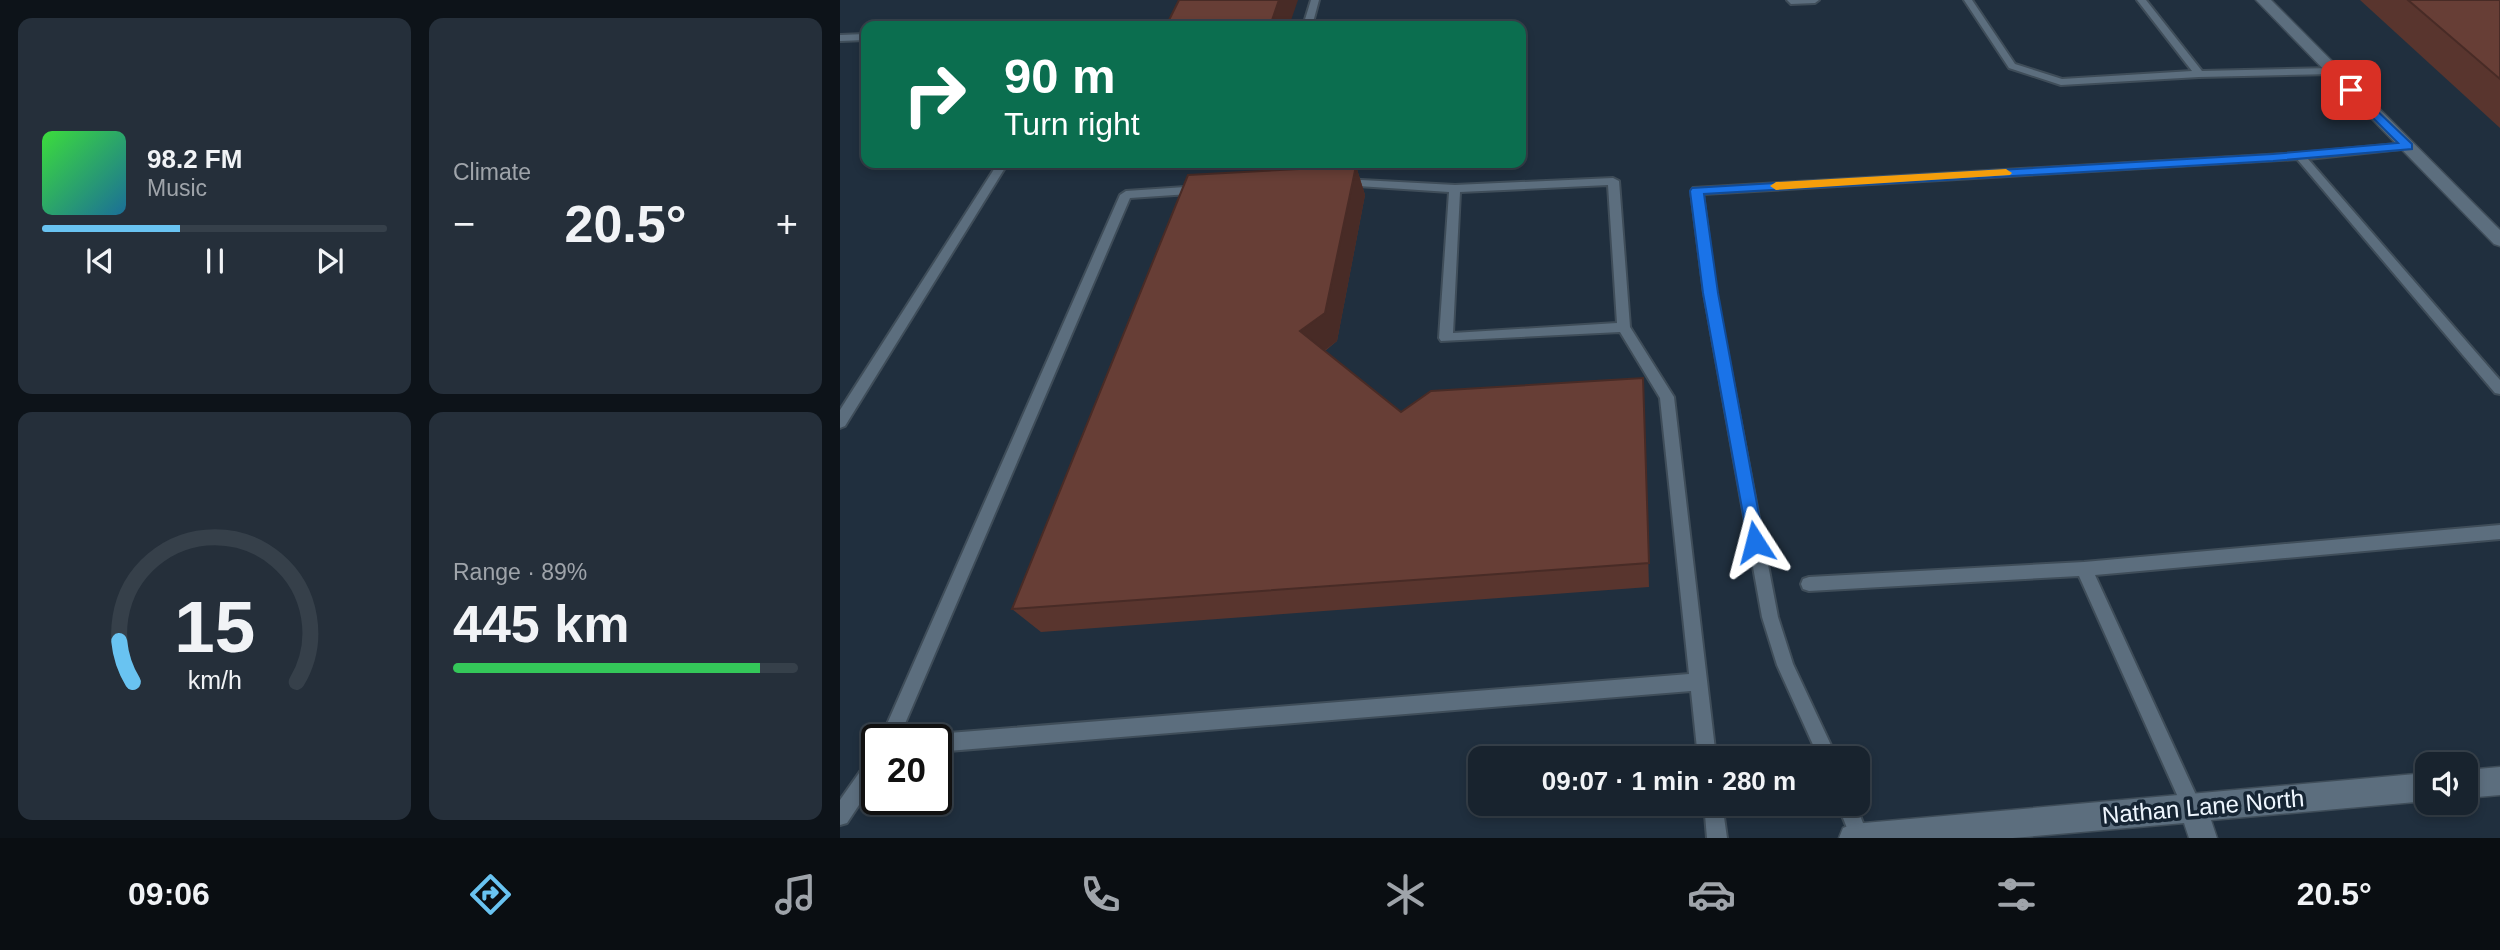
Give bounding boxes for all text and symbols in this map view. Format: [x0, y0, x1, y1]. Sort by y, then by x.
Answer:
icon: right [889, 49, 980, 140]
text: 90 m [1004, 49, 1116, 103]
pin [2321, 60, 2381, 120]
icon: arrive [2332, 71, 2370, 109]
text: Turn right [1004, 106, 1140, 142]
text: 98.2 FM [147, 144, 242, 174]
text: Climate [453, 159, 531, 185]
text: Music [147, 175, 207, 201]
text: 20.5° [564, 195, 687, 253]
text: − [453, 203, 475, 245]
text: + [776, 203, 798, 245]
icon: previous [81, 242, 119, 280]
icon: pause [196, 242, 234, 280]
icon: next [311, 242, 349, 280]
position arrow [1718, 505, 1792, 579]
text: Range · 89% [453, 559, 587, 585]
text: 15 [174, 586, 255, 667]
text: 445 km [453, 595, 629, 653]
text: km/h [187, 666, 242, 694]
speed limit sign: 20 [861, 724, 952, 815]
map controls [2415, 752, 2478, 815]
button: sound [2415, 752, 2478, 815]
text: 09:07 · 1 min · 280 m [1542, 766, 1796, 796]
street label: Nathan Lane North [2101, 784, 2305, 829]
icon: directions [466, 870, 515, 919]
icon: music [771, 870, 820, 919]
icon: phone [1076, 870, 1125, 919]
icon: climate [1381, 870, 1430, 919]
icon: car [1687, 870, 1736, 919]
icon: filters [1992, 870, 2041, 919]
text: 09:06 [128, 876, 210, 912]
text: 20.5° [2297, 876, 2372, 912]

